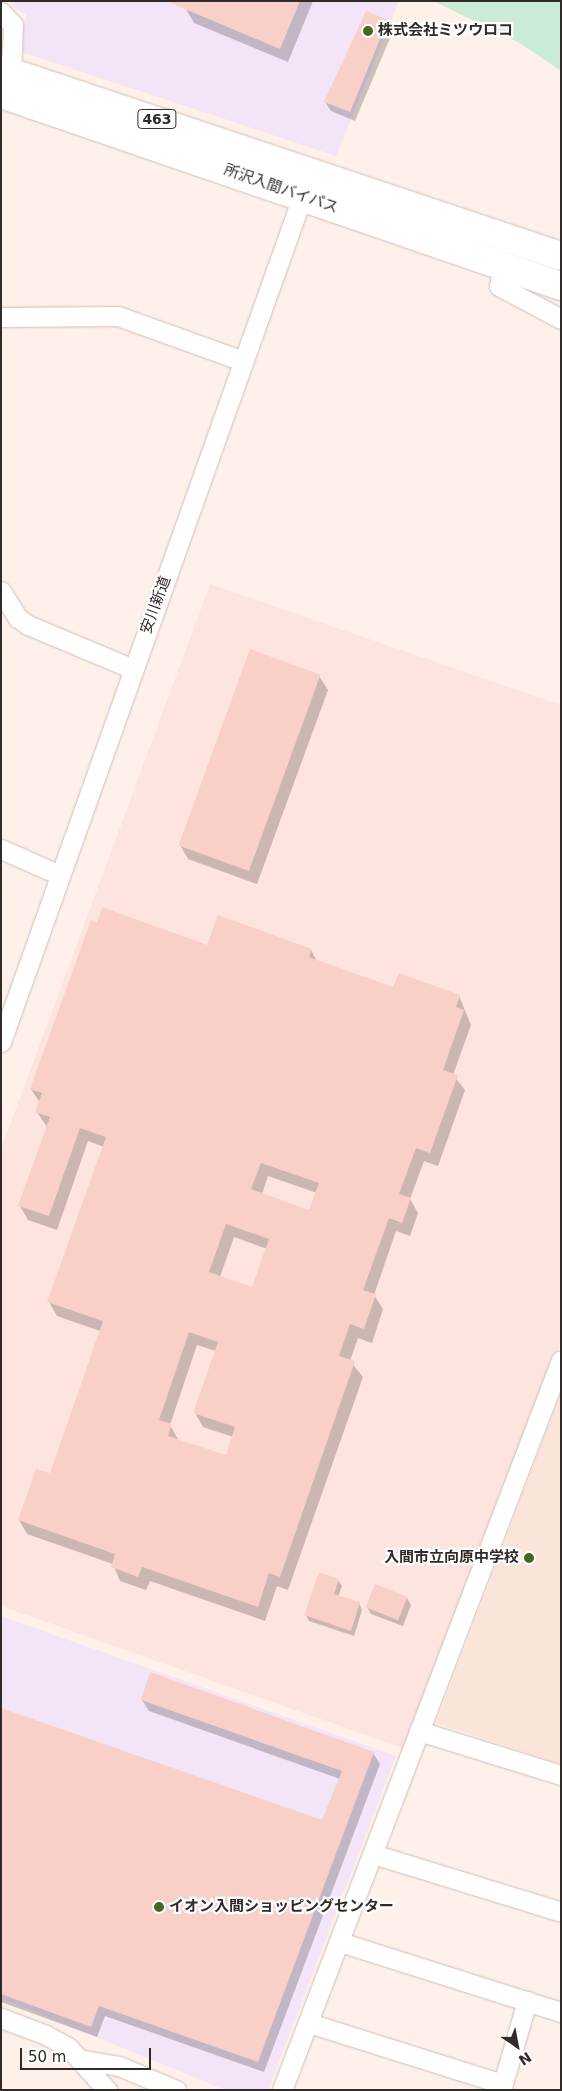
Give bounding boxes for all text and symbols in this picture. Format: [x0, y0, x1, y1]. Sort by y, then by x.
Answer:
place label: 株式会社ミツウロコ [378, 22, 513, 40]
marker: 株式会社ミツウロコ [362, 25, 374, 37]
road number: 463 [137, 108, 177, 130]
street label: 所沢入間バイパス [221, 161, 341, 217]
street label: 安川新道 [137, 574, 175, 636]
place label: 入間市立向原中学校 [384, 1549, 519, 1567]
marker: 入間市立向原中学校 [523, 1552, 535, 1564]
place label: イオン入間ショッピングセンター [169, 1898, 394, 1916]
marker: イオン入間ショッピングセンター [153, 1901, 165, 1913]
north arrow [492, 2021, 542, 2071]
scale bar [22, 2038, 154, 2070]
text: 50 m [28, 2048, 66, 2066]
text: N [516, 2049, 534, 2068]

